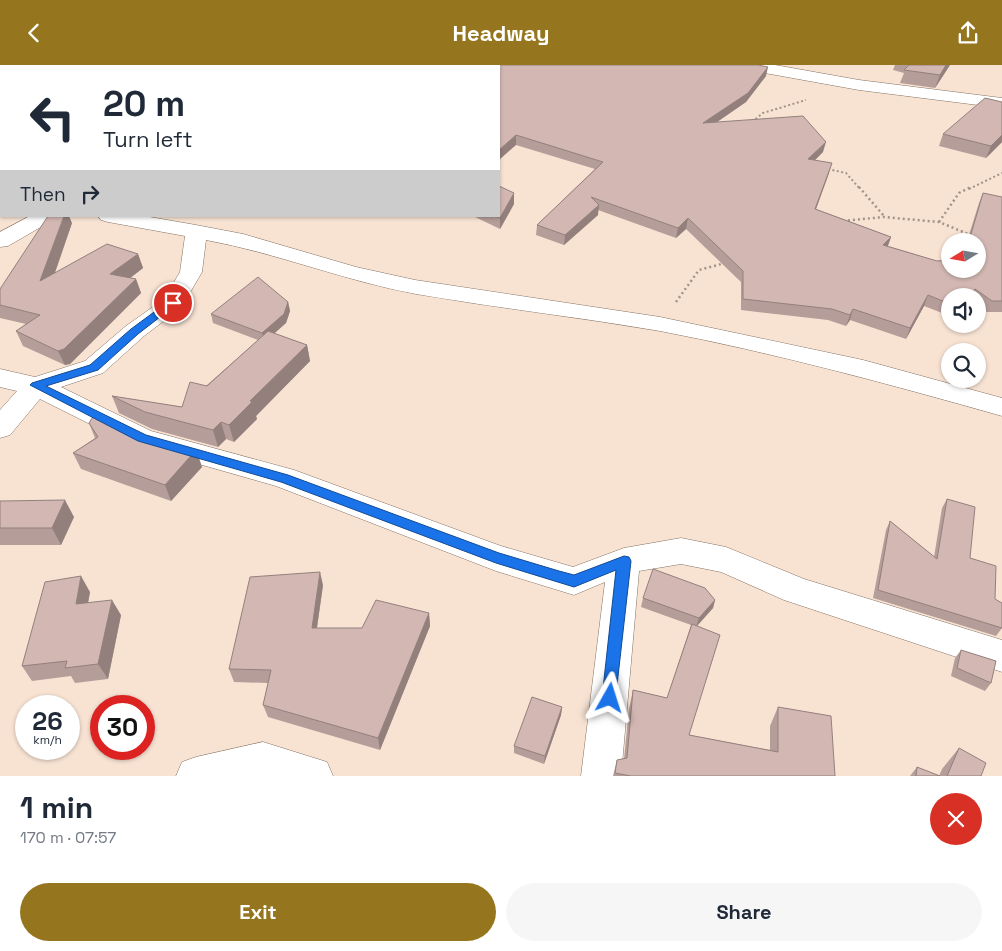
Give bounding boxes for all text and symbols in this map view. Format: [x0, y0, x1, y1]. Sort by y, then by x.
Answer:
icon: back [20, 19, 48, 47]
text: Headway [453, 19, 549, 47]
icon: share [954, 19, 982, 47]
text: 20 m [103, 82, 185, 126]
icon: left [20, 85, 85, 150]
text: Turn left [103, 125, 193, 153]
icon: right [76, 180, 104, 208]
text: Then [20, 182, 66, 207]
north arrow [941, 233, 986, 277]
map controls [941, 233, 986, 388]
pin [152, 282, 194, 324]
button: sound [941, 288, 986, 333]
icon: arrive [159, 289, 187, 317]
button: search [941, 343, 986, 388]
position arrow [583, 671, 635, 723]
speed limit sign: 30 [90, 695, 155, 760]
text: 26 [32, 705, 63, 737]
text: km/h [33, 732, 62, 748]
text: 1 min [20, 788, 93, 827]
button: close [930, 793, 982, 845]
text: 170 m · 07:57 [20, 827, 116, 848]
button: Exit [20, 883, 496, 941]
button: Share [506, 883, 982, 941]

